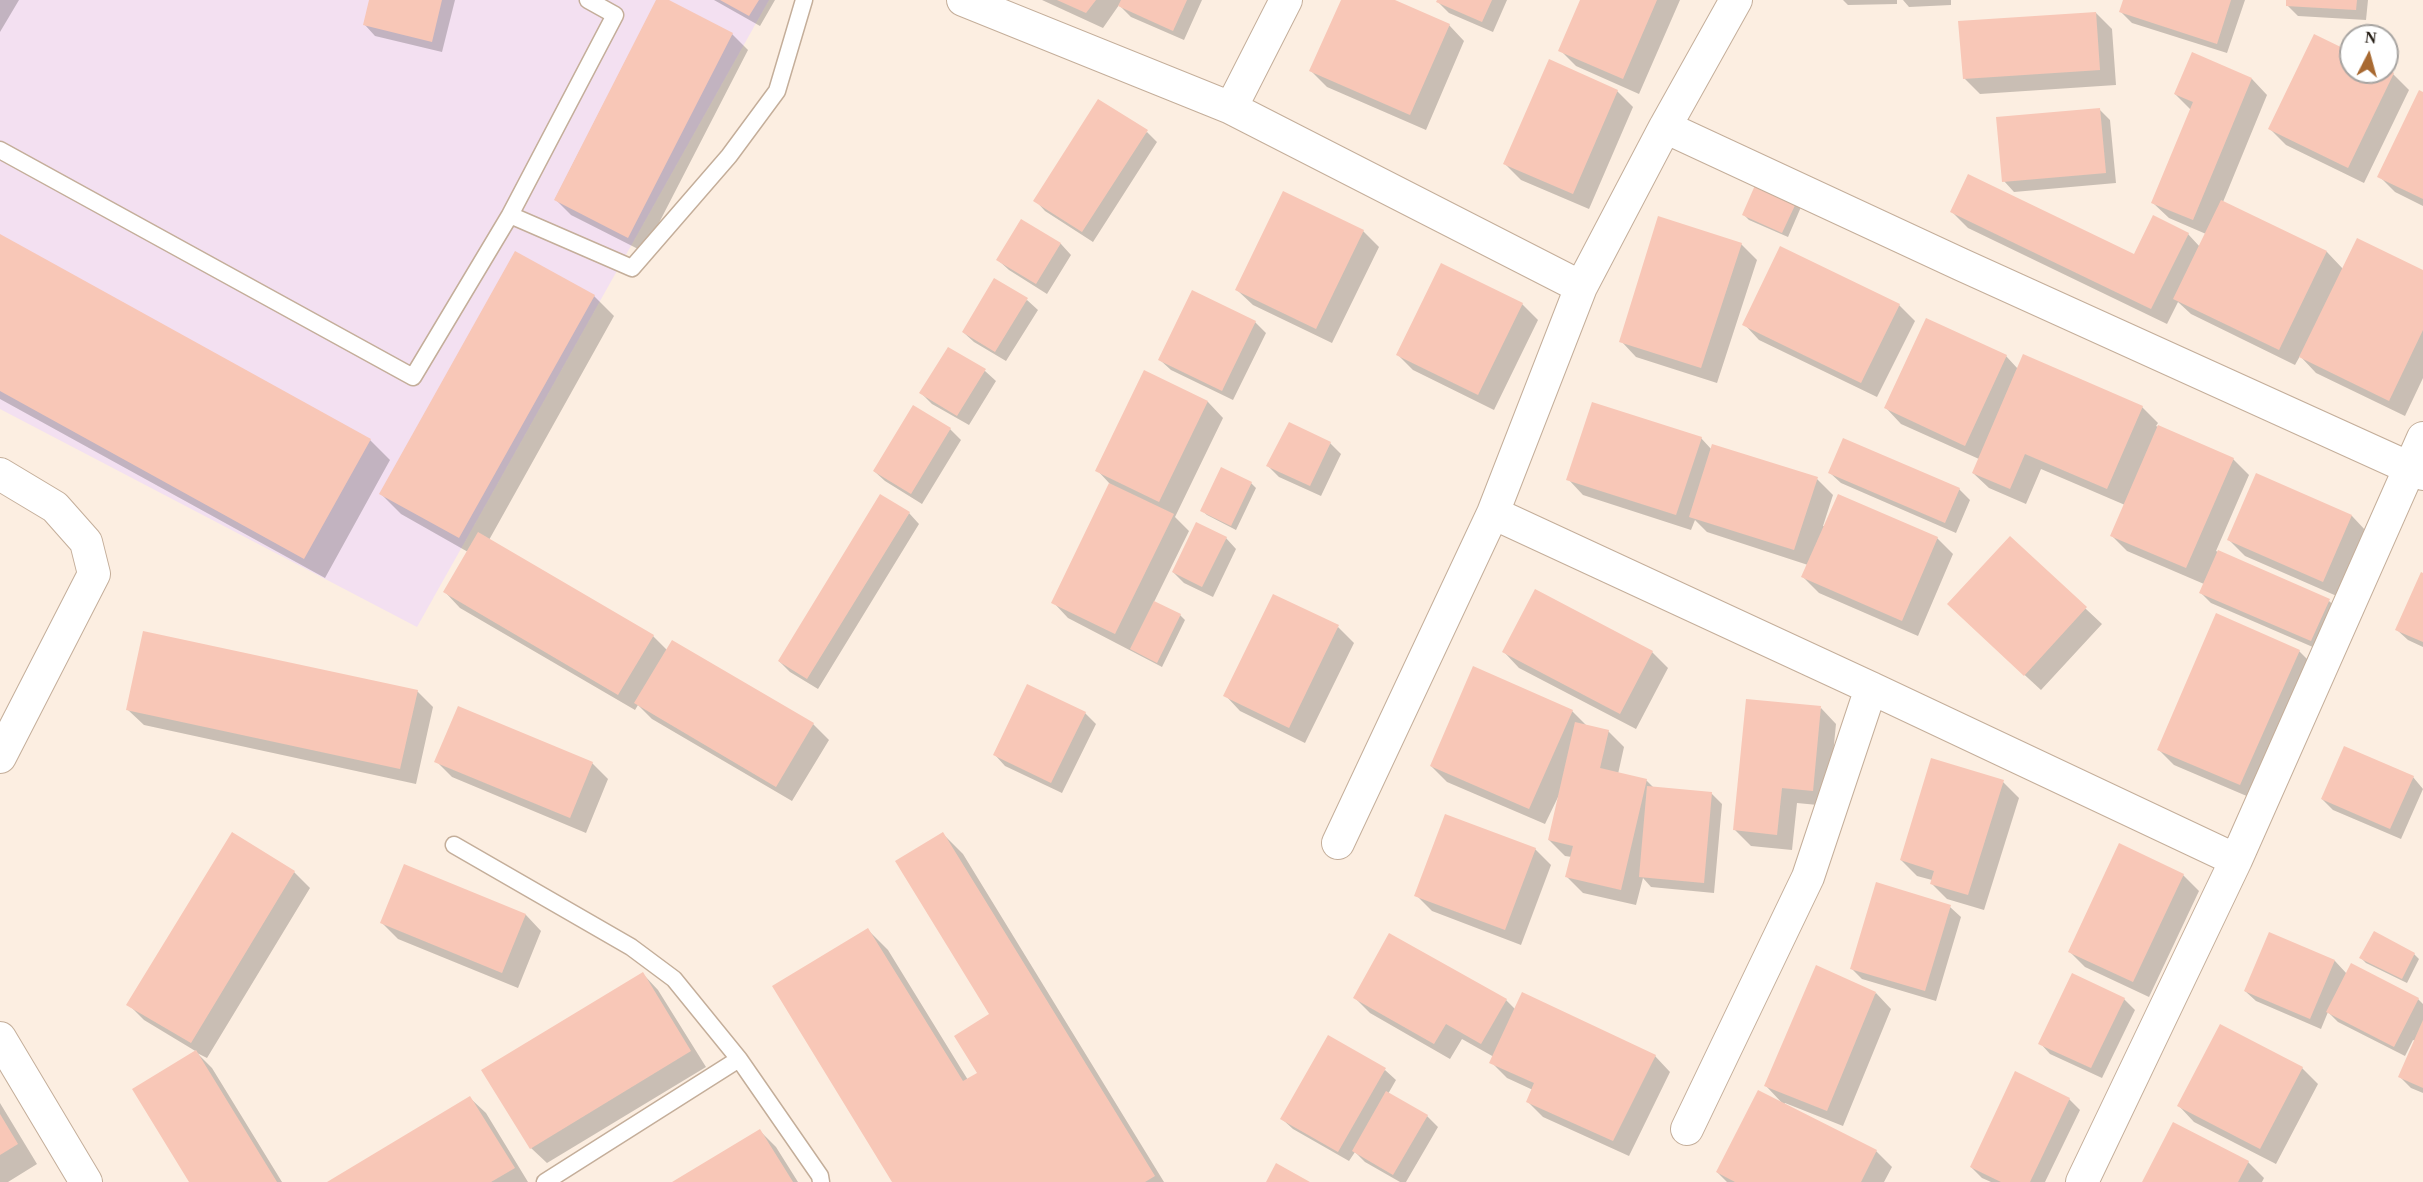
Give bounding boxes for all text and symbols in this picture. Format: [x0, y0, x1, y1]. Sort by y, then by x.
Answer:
north arrow [2339, 24, 2399, 84]
text: N [2364, 29, 2377, 47]

